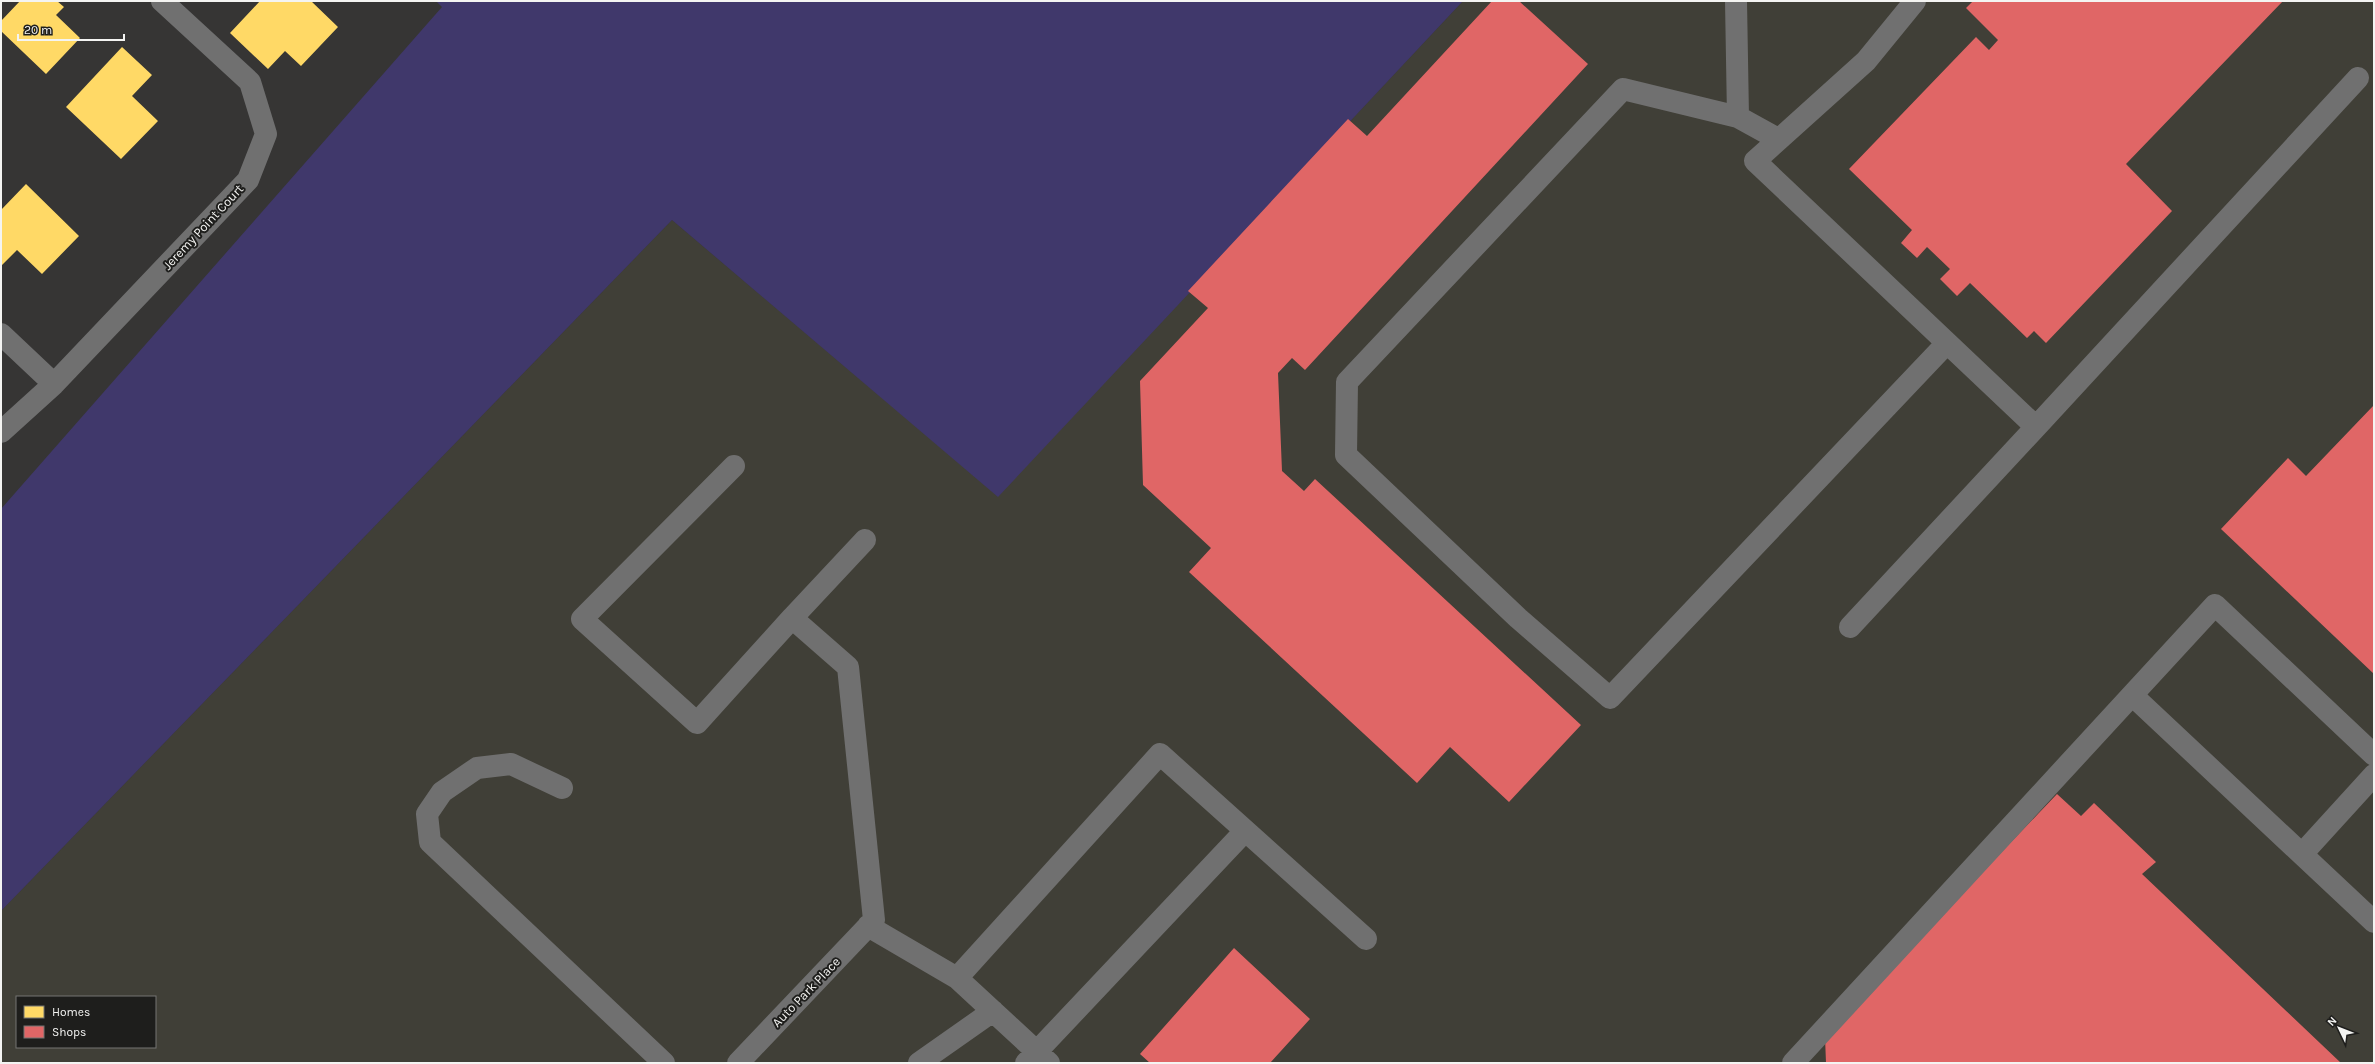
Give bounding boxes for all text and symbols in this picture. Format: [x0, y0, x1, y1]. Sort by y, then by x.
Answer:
scale bar [18, 16, 124, 42]
text: 20 m [24, 23, 52, 37]
street label: Jeremy Point Court [160, 181, 246, 273]
street label: Auto Park Place [769, 954, 843, 1030]
legend [16, 996, 156, 1048]
text: Homes [52, 1005, 90, 1019]
north arrow [2319, 1008, 2359, 1048]
text: N [2325, 1014, 2339, 1029]
text: Shops [52, 1025, 86, 1039]

